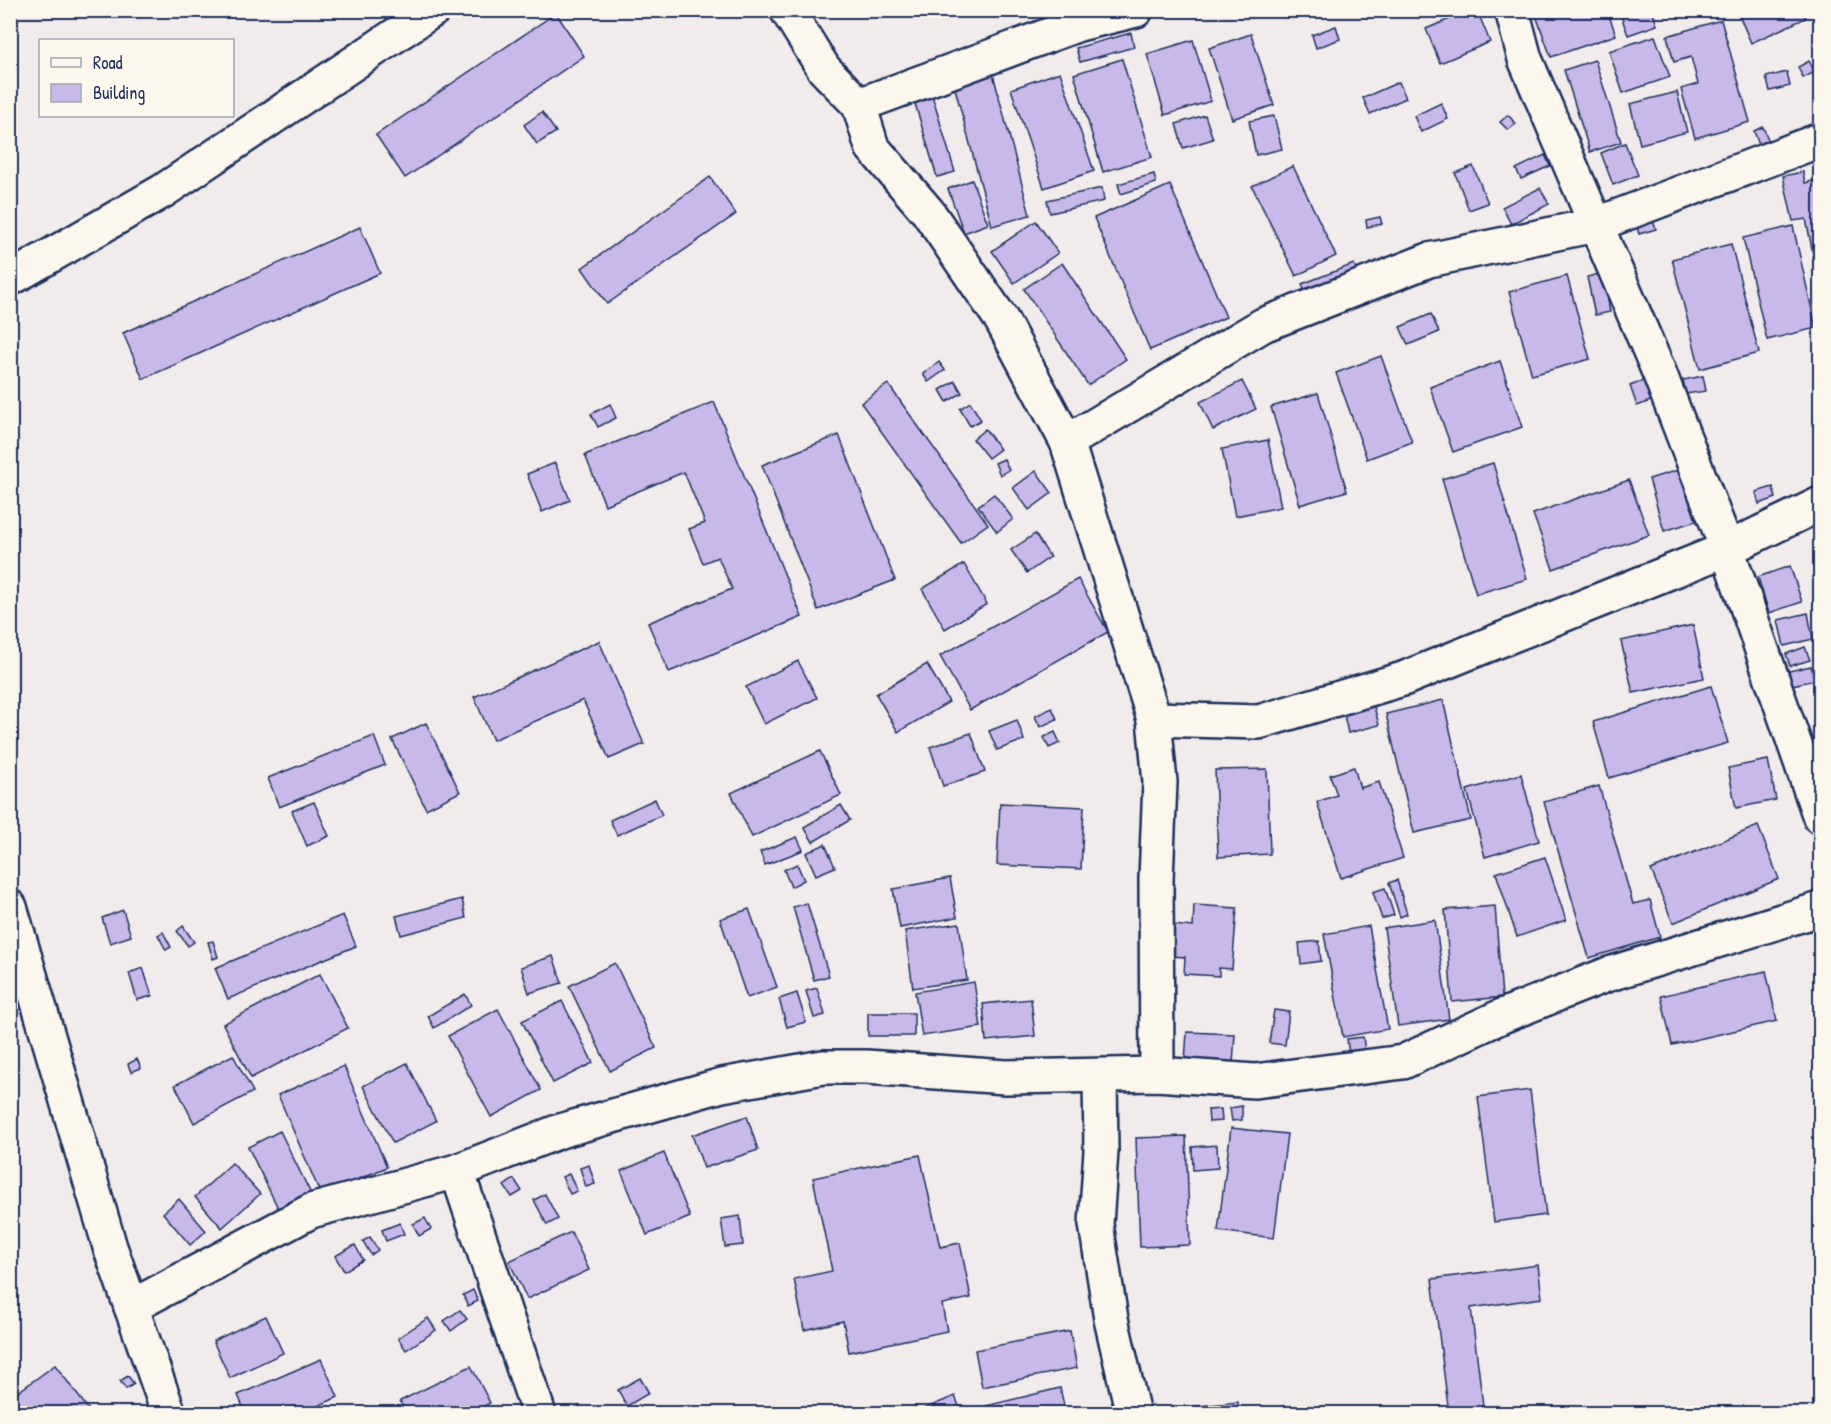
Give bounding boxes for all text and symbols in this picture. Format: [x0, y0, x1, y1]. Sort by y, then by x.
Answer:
legend [39, 39, 234, 117]
text: Road [93, 50, 123, 75]
text: Building [93, 80, 145, 105]

